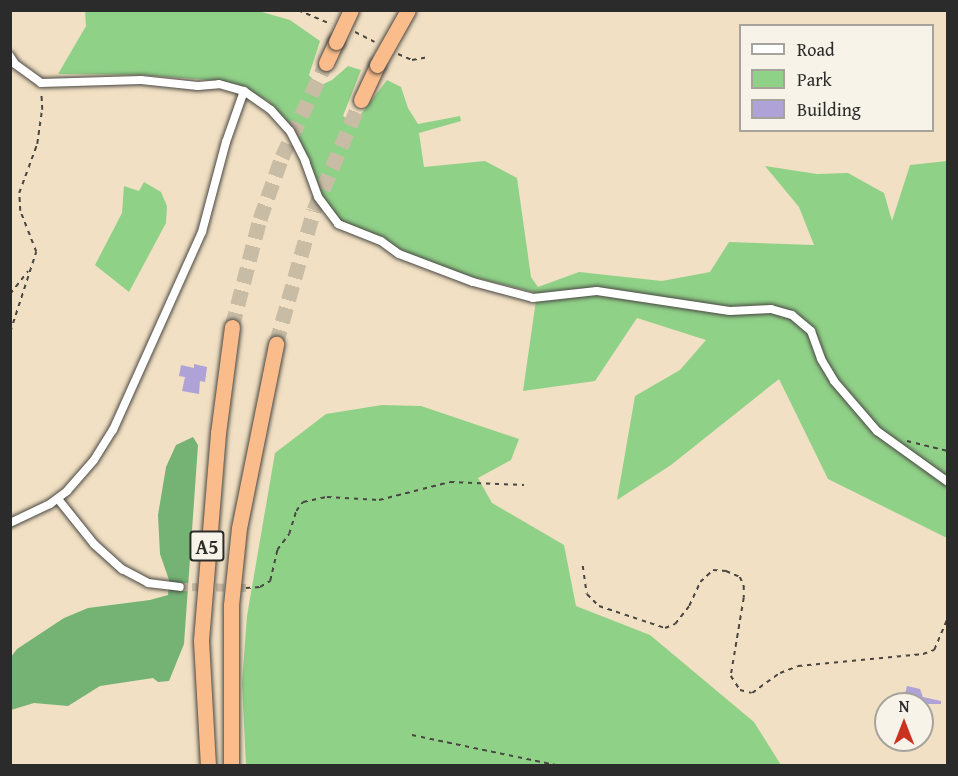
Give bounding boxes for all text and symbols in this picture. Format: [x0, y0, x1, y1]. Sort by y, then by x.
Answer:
legend [739, 24, 934, 132]
text: Road [797, 36, 835, 63]
text: Park [797, 66, 832, 93]
text: Building [797, 96, 861, 123]
road number: Α5 [189, 529, 225, 563]
north arrow [874, 692, 934, 752]
text: N [899, 694, 909, 718]

